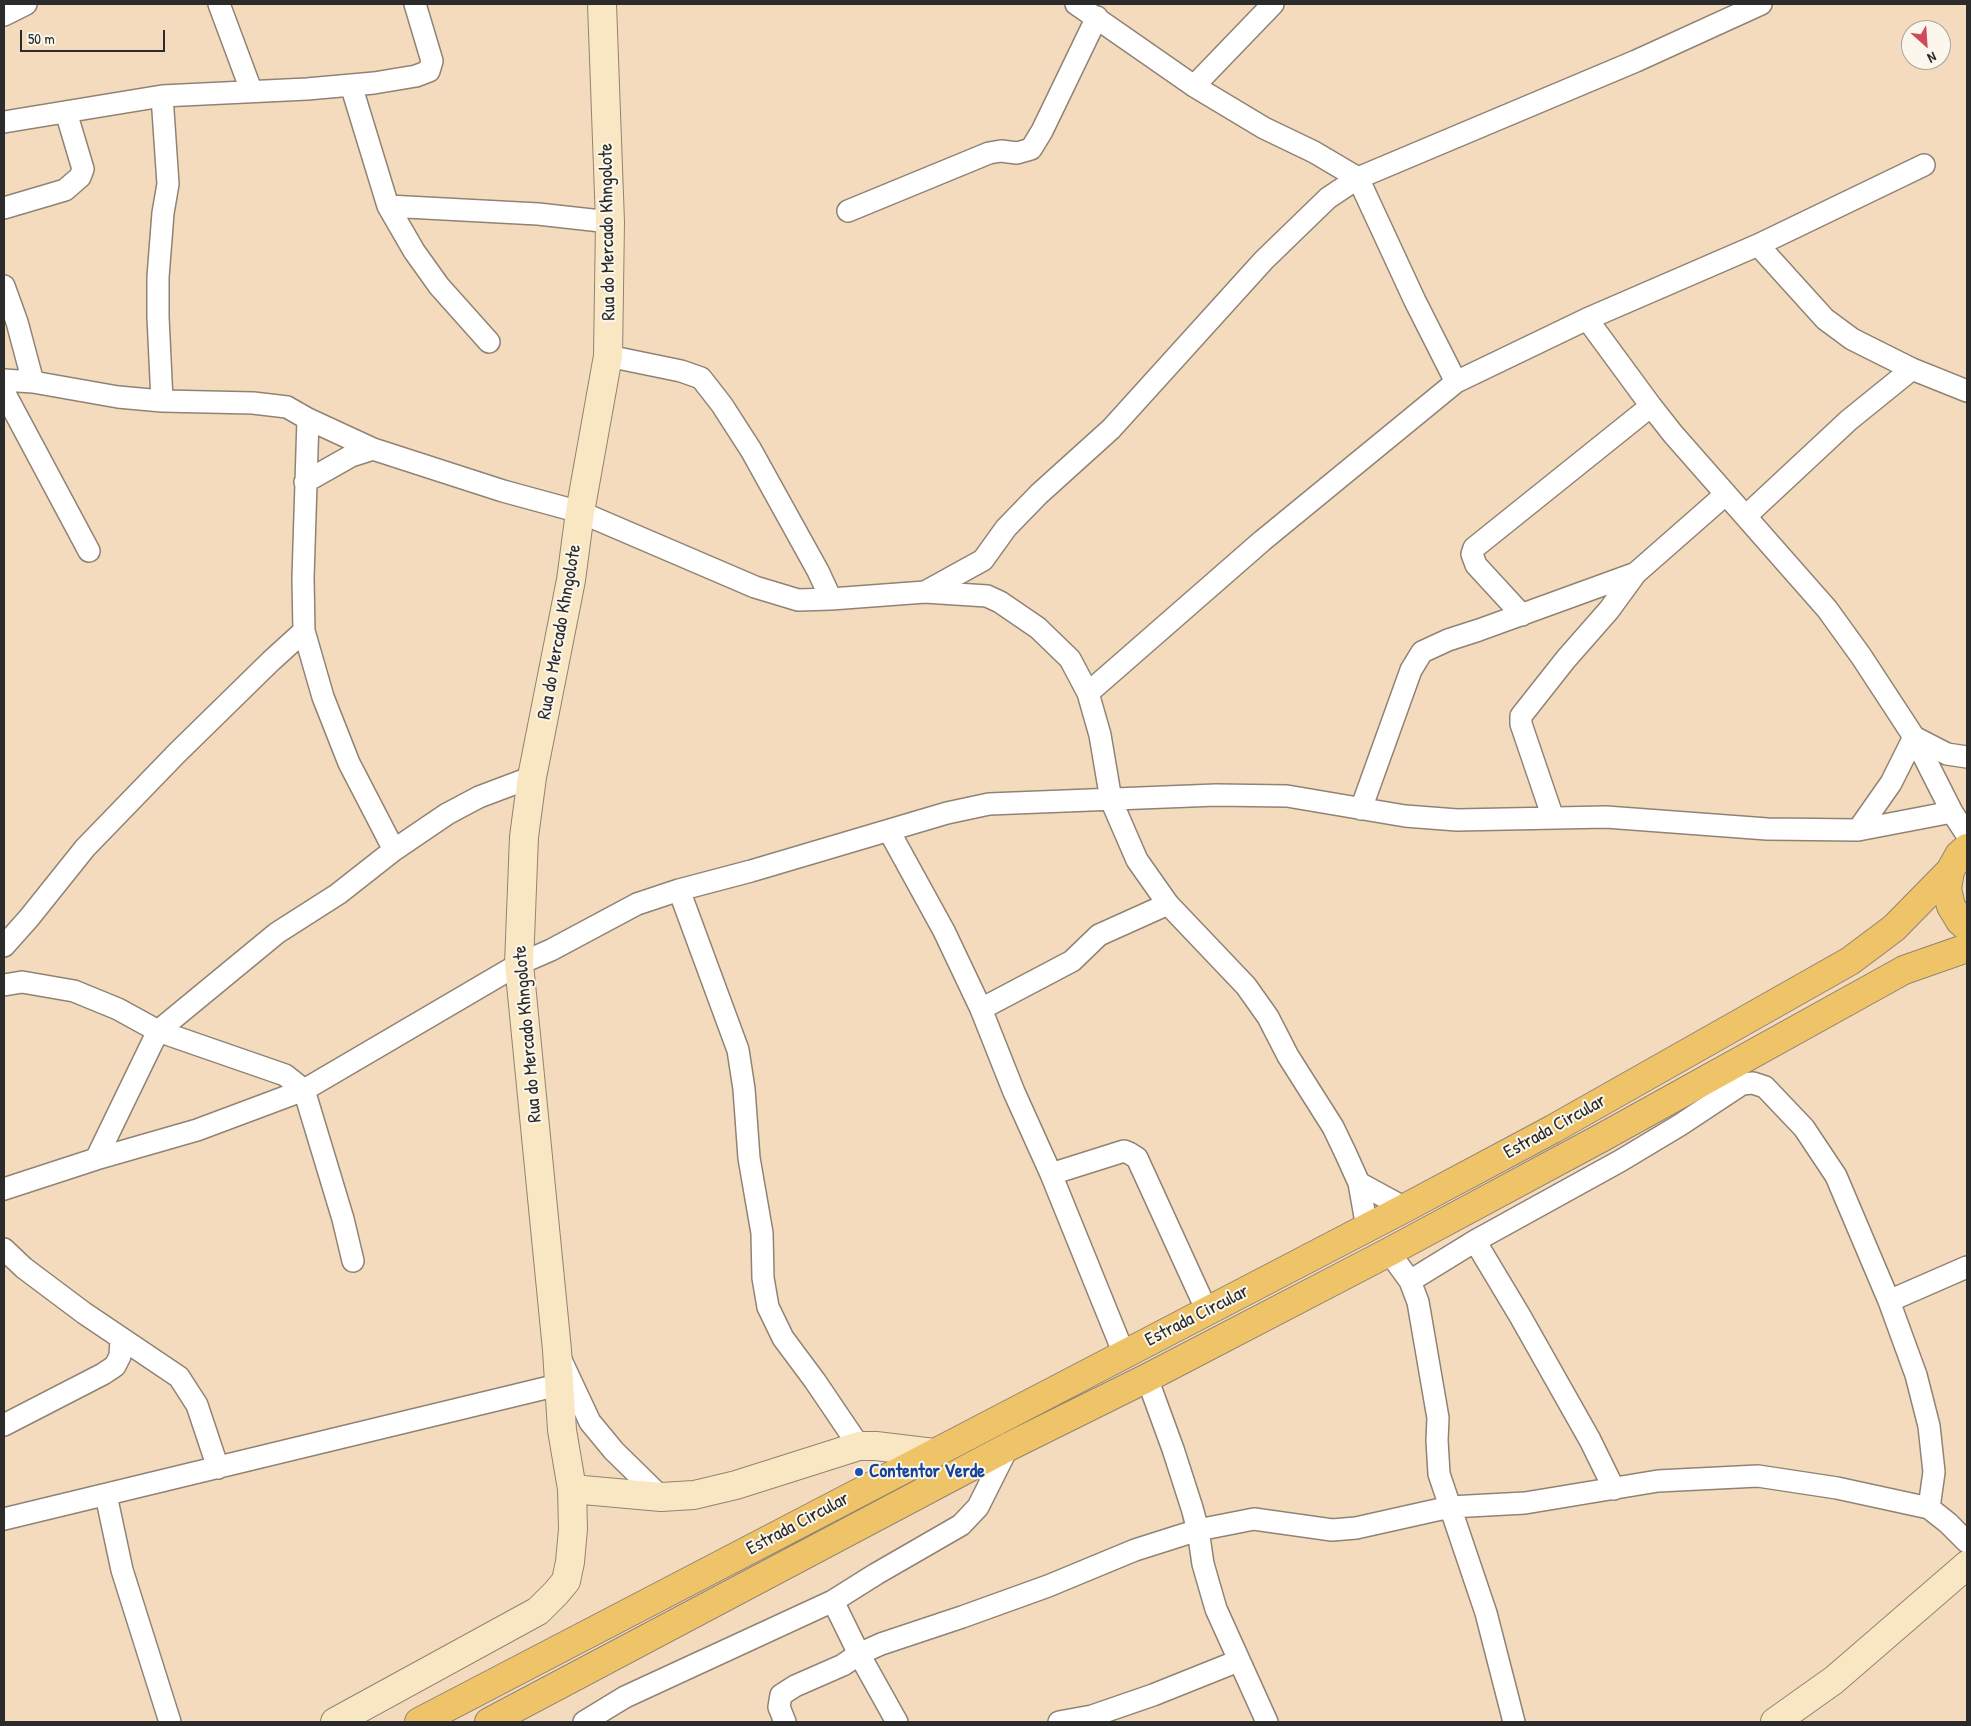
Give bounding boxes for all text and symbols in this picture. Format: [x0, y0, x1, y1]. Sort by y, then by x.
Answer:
scale bar [22, 20, 168, 52]
north arrow [1901, 20, 1951, 70]
text: 50 m [28, 28, 55, 49]
text: N [1925, 48, 1940, 68]
street label: Rua do Mercado Khngolote [595, 143, 621, 321]
street label: Rua do Mercado Khngolote [533, 543, 587, 721]
street label: Rua do Mercado Khngolote [509, 945, 547, 1123]
street label: Estrada Circular [1500, 1090, 1610, 1164]
street label: Estrada Circular [1141, 1280, 1253, 1352]
place label: Contentor Verde [869, 1461, 985, 1483]
marker: Contentor Verde [853, 1466, 865, 1478]
street label: Estrada Circular [743, 1487, 853, 1561]

